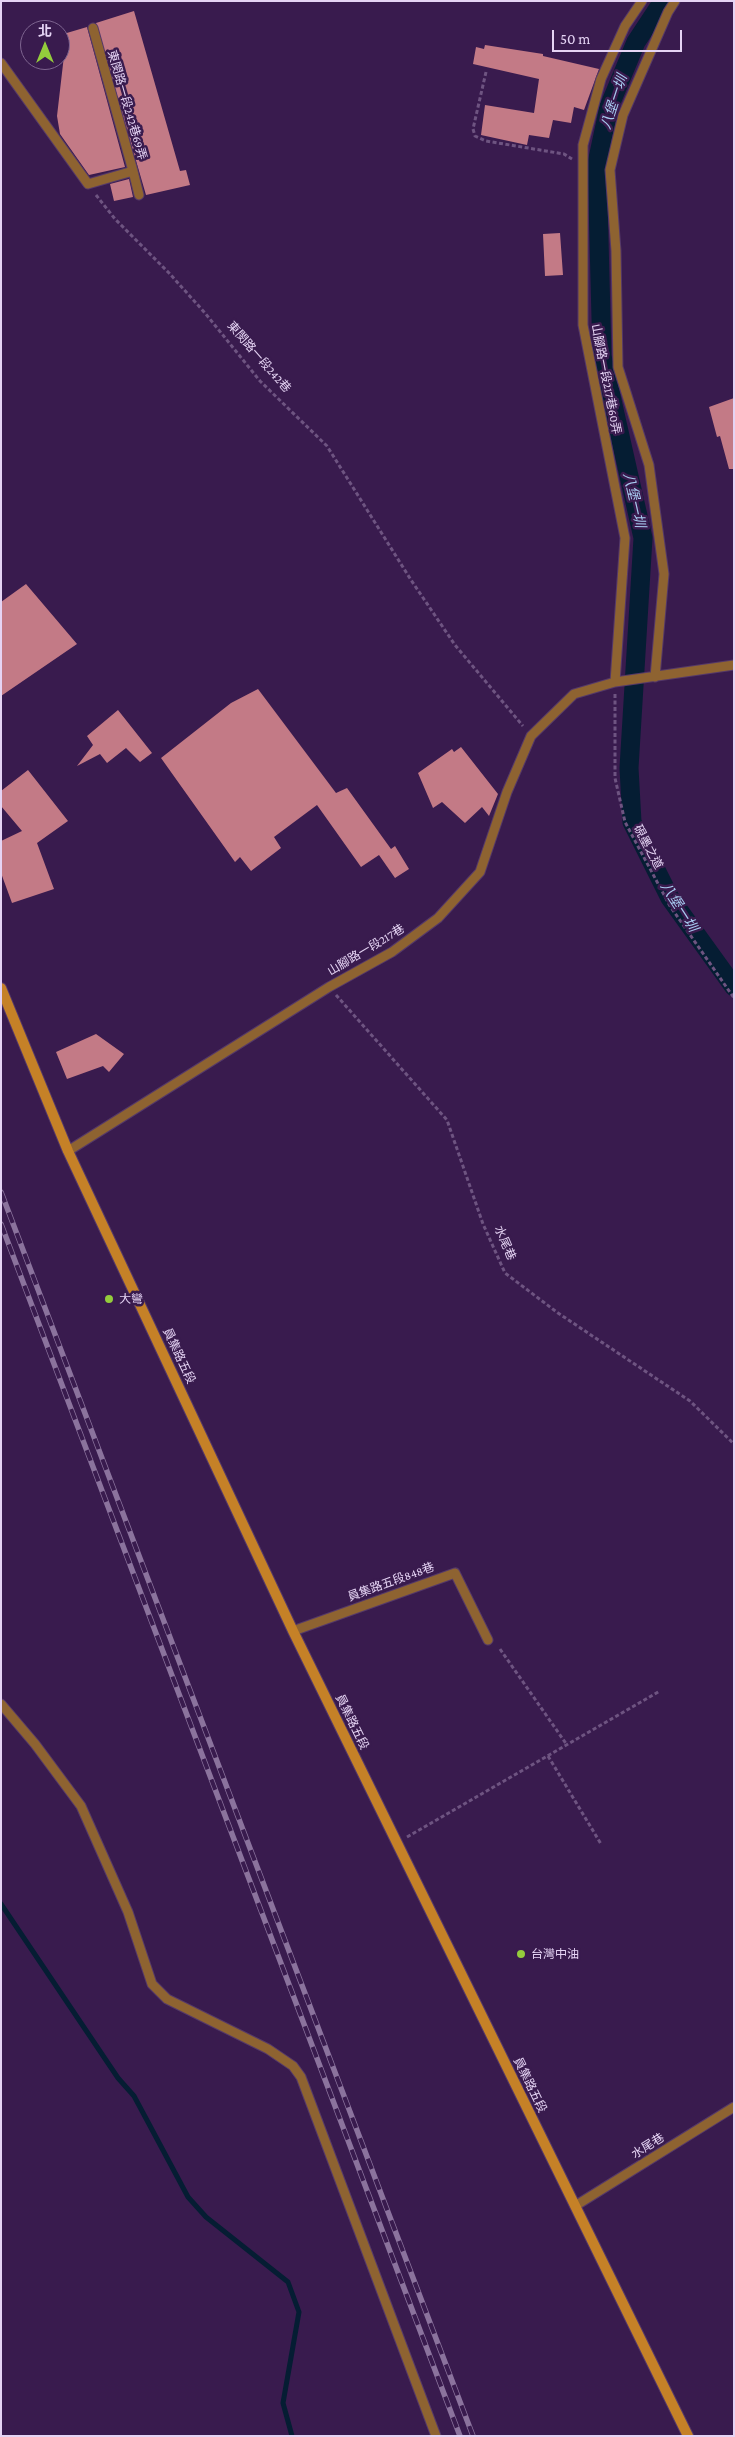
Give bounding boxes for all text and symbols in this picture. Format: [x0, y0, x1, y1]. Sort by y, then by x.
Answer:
north arrow [20, 20, 70, 70]
scale bar [555, 20, 685, 52]
text: 北 [38, 23, 52, 39]
text: 50 m [560, 31, 590, 47]
street label: 東閔路一段242巷69弄 [104, 49, 150, 161]
water label: 八堡一圳 [597, 73, 631, 131]
street label: 東閔路一段242巷 [224, 319, 294, 395]
street label: 山腳路一段217巷60弄 [588, 323, 624, 435]
water label: 八堡一圳 [620, 471, 648, 529]
street label: 硯墨之道 [630, 822, 666, 872]
water label: 八堡一圳 [657, 879, 701, 935]
street label: 山腳路一段217巷 [325, 921, 407, 979]
street label: 水尾巷 [491, 1224, 519, 1262]
place label: 大彎 [119, 1292, 143, 1306]
marker: 大彎 [103, 1293, 115, 1305]
street label: 員集路五段 [160, 1326, 198, 1386]
street label: 員集路五段848巷 [346, 1560, 436, 1604]
street label: 員集路五段 [332, 1692, 372, 1752]
place label: 台灣中油 [531, 1947, 579, 1961]
marker: 台灣中油 [515, 1948, 527, 1960]
street label: 員集路五段 [510, 2055, 550, 2115]
street label: 水尾巷 [629, 2130, 667, 2162]

